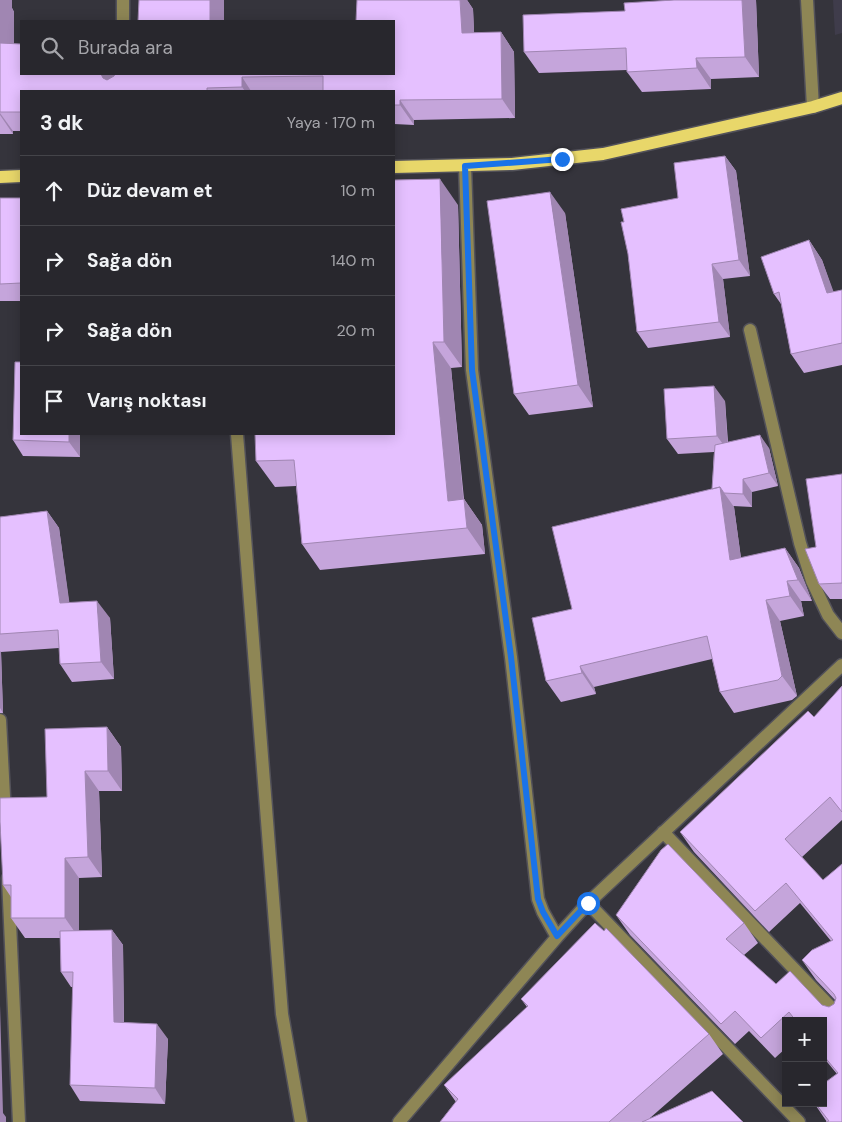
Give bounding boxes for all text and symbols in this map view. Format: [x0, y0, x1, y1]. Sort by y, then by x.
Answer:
search box [20, 20, 395, 75]
icon: search [38, 34, 66, 62]
text: Burada ara [78, 35, 173, 60]
text: 3 dk [40, 109, 84, 137]
text: Yaya · 170 m [287, 112, 375, 133]
route end [551, 148, 574, 171]
icon: ahead [40, 177, 68, 205]
text: Düz devam et [87, 178, 213, 203]
text: 10 m [341, 180, 375, 201]
icon: right [40, 247, 68, 275]
text: Sağa dön [87, 248, 172, 273]
text: 140 m [331, 250, 375, 271]
icon: right [40, 317, 68, 345]
text: Sağa dön [87, 318, 172, 343]
text: 20 m [336, 320, 375, 341]
icon: arrive [40, 387, 68, 415]
text: Varış noktası [87, 388, 207, 413]
route start [577, 892, 600, 915]
map controls [782, 1017, 827, 1107]
button: + [782, 1017, 827, 1062]
button: − [782, 1062, 827, 1107]

